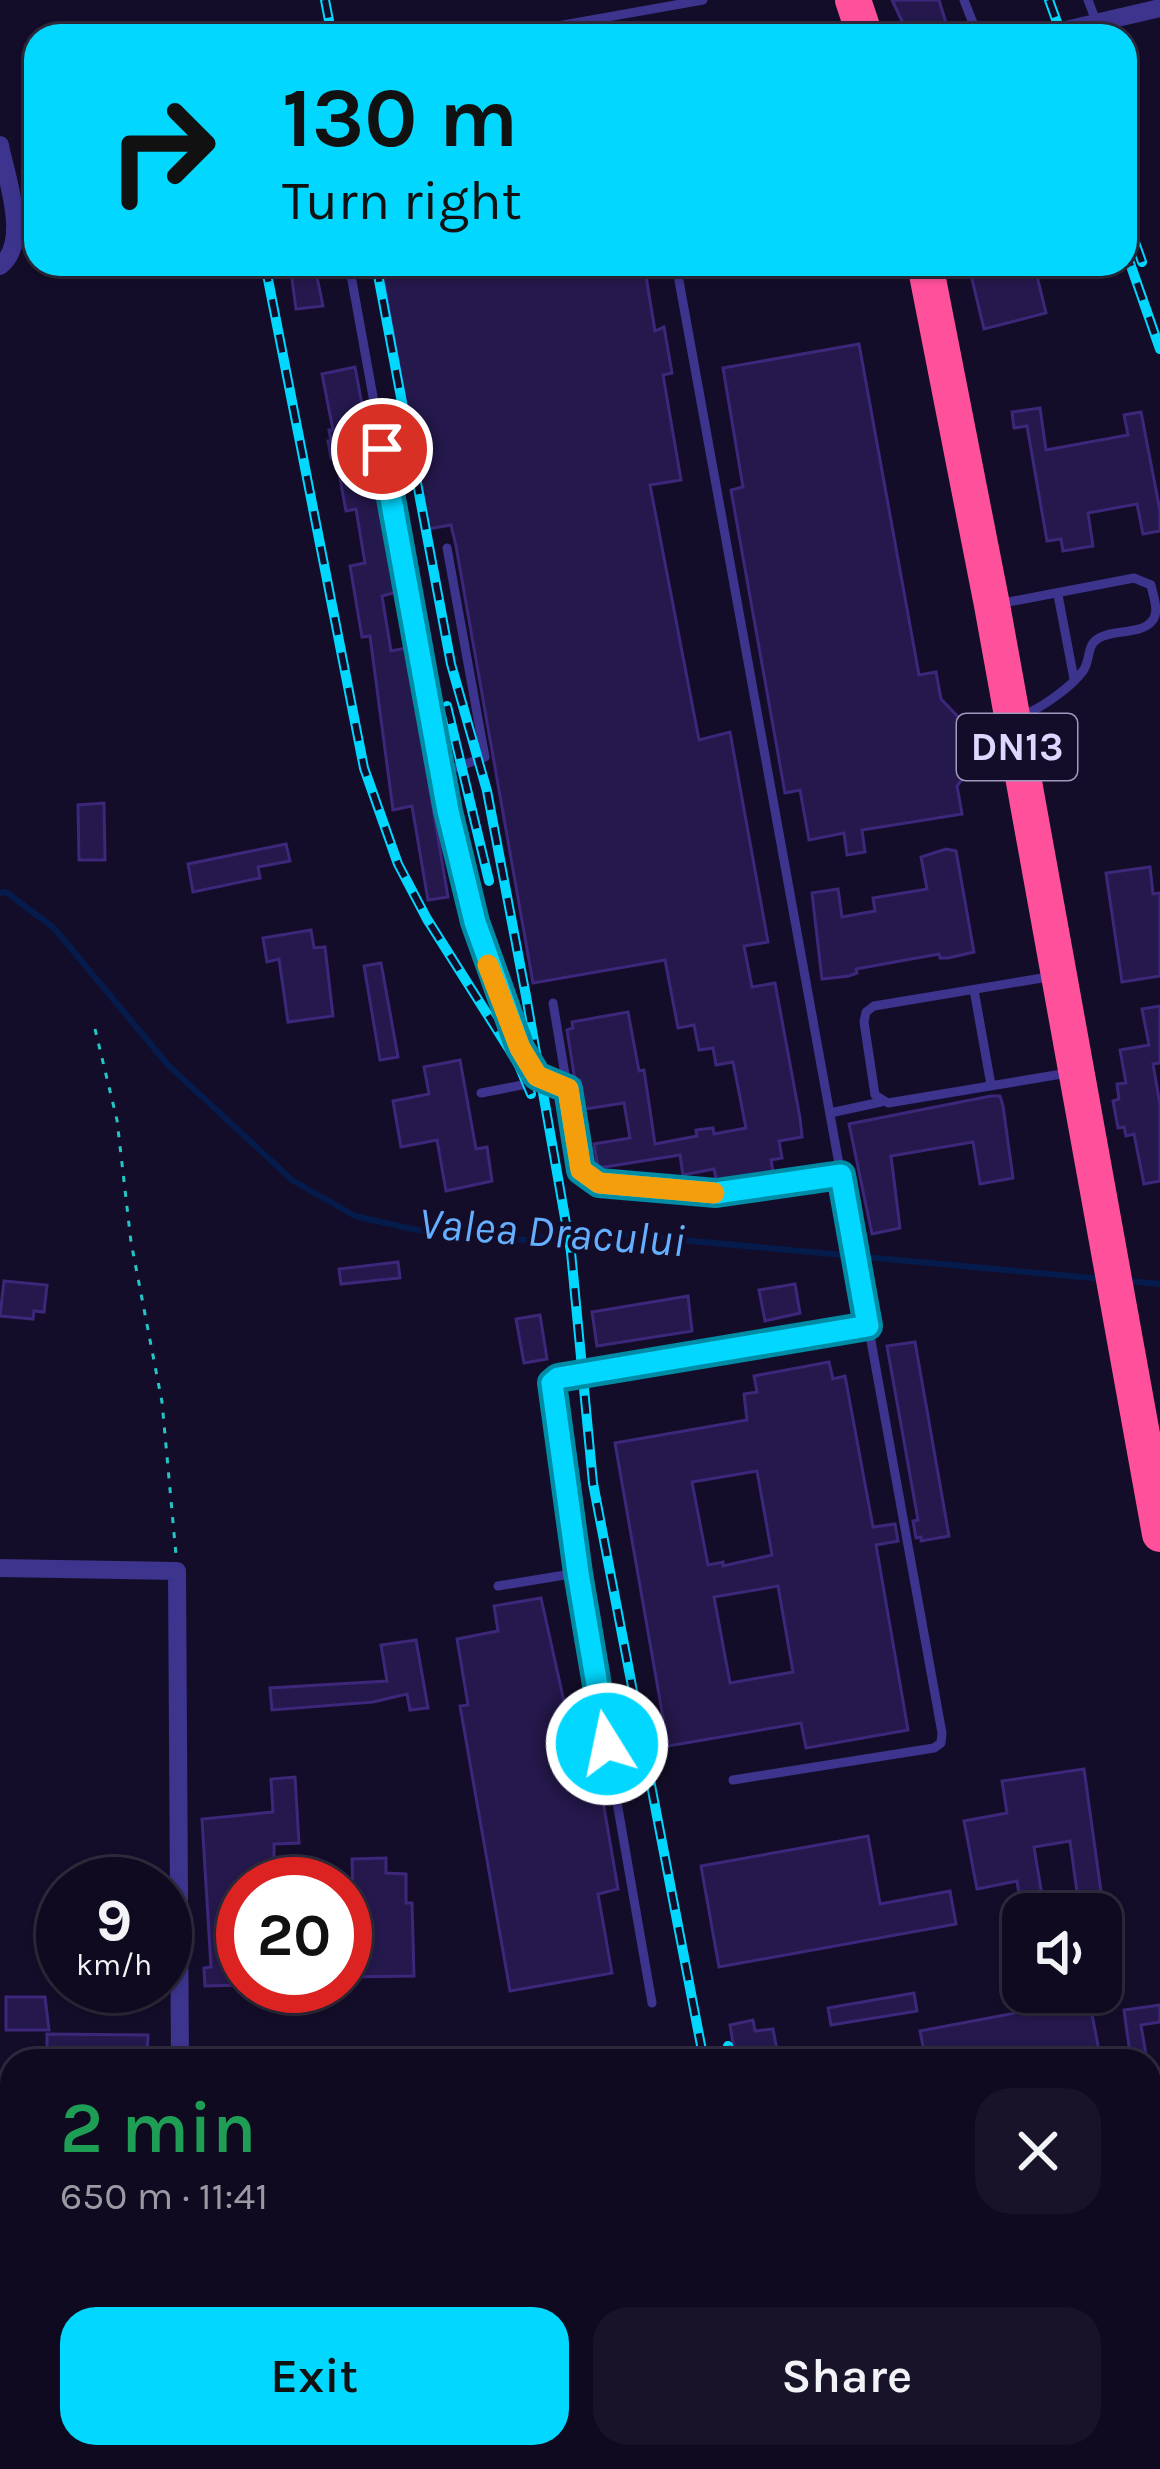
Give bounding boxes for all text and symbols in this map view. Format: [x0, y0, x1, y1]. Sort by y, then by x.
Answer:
text: 130 m [282, 69, 518, 167]
icon: right [84, 72, 240, 228]
text: Turn right [282, 169, 522, 233]
pin [331, 398, 433, 500]
icon: arrive [349, 416, 415, 482]
road number: DN13 [957, 714, 1077, 780]
water label: Valea Dracului [417, 1197, 687, 1267]
position arrow [544, 1681, 670, 1807]
speed limit sign: 20 [216, 1857, 372, 2013]
text: 9 [96, 1885, 132, 1955]
map controls [1002, 1893, 1122, 2013]
button: sound [1002, 1893, 1122, 2013]
text: km/h [76, 1947, 152, 1983]
text: 2 min [60, 2086, 257, 2170]
button: close [975, 2088, 1101, 2214]
text: 650 m · 11:41 [60, 2173, 268, 2219]
button: Exit [60, 2307, 569, 2445]
button: Share [593, 2307, 1101, 2445]

